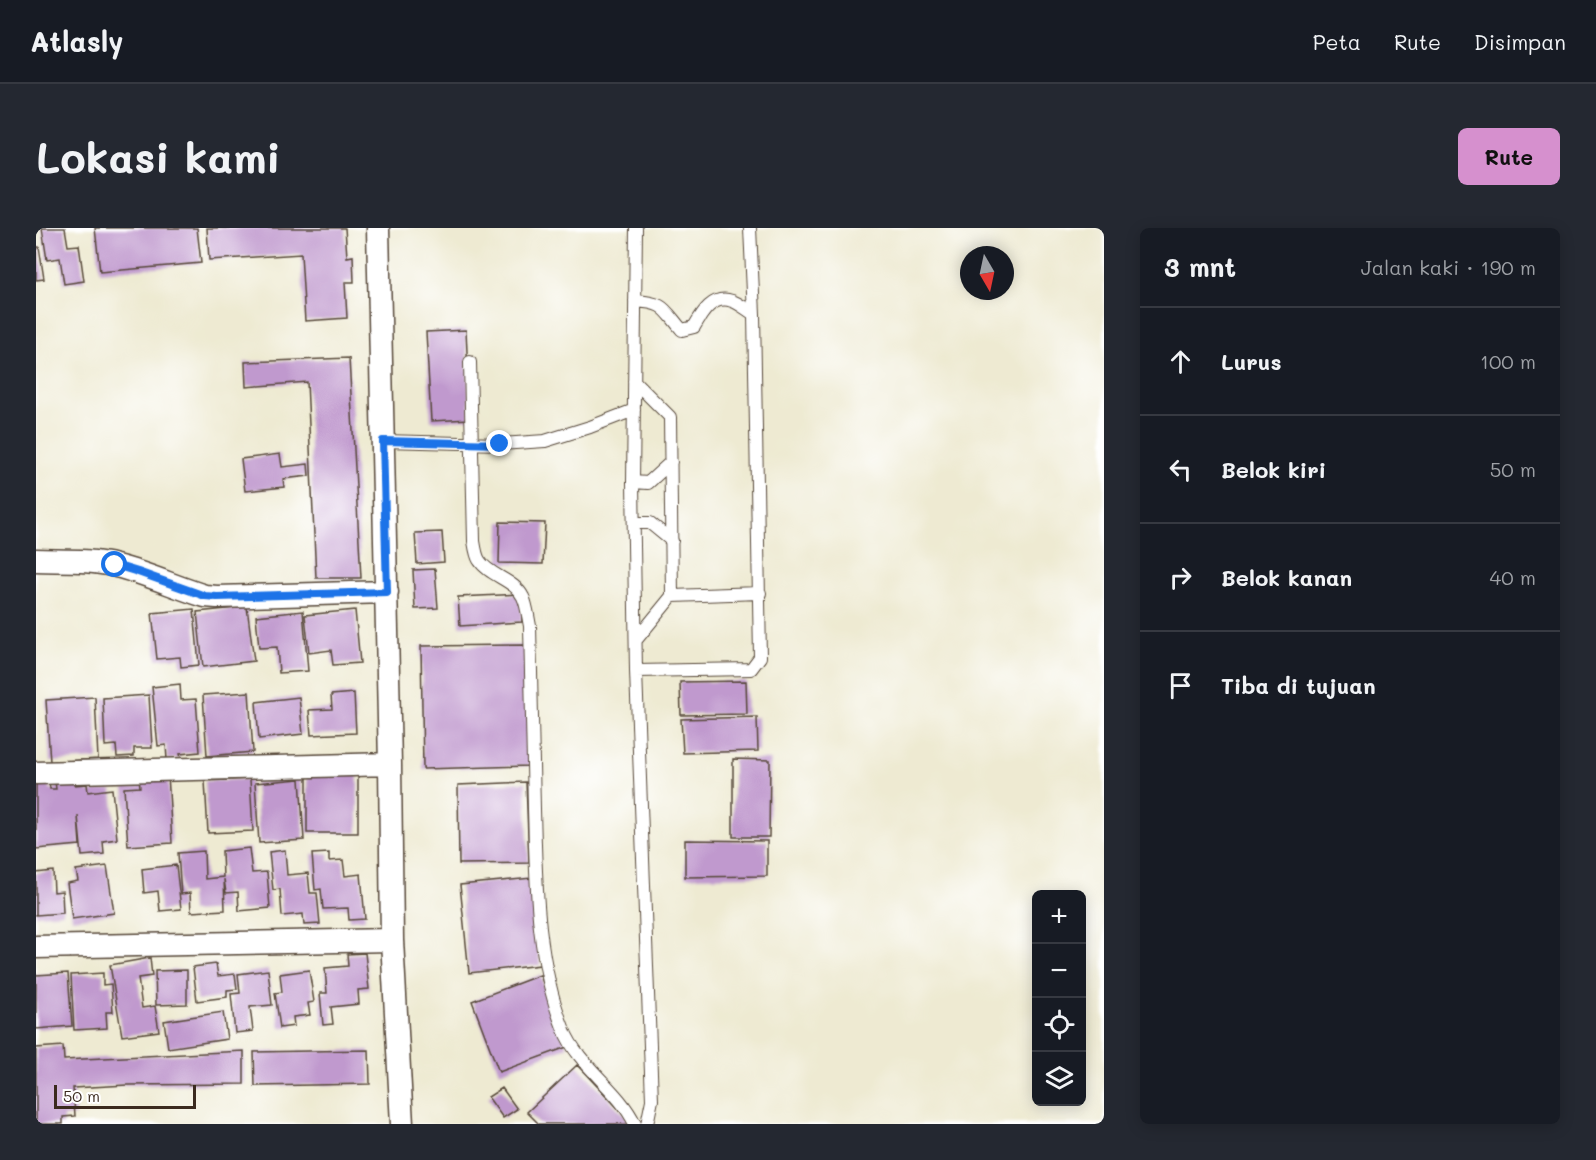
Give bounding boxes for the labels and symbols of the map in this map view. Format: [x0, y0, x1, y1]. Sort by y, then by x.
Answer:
north arrow [960, 246, 1014, 300]
route end [486, 430, 512, 456]
route start [101, 551, 127, 577]
scale bar [54, 1082, 196, 1110]

